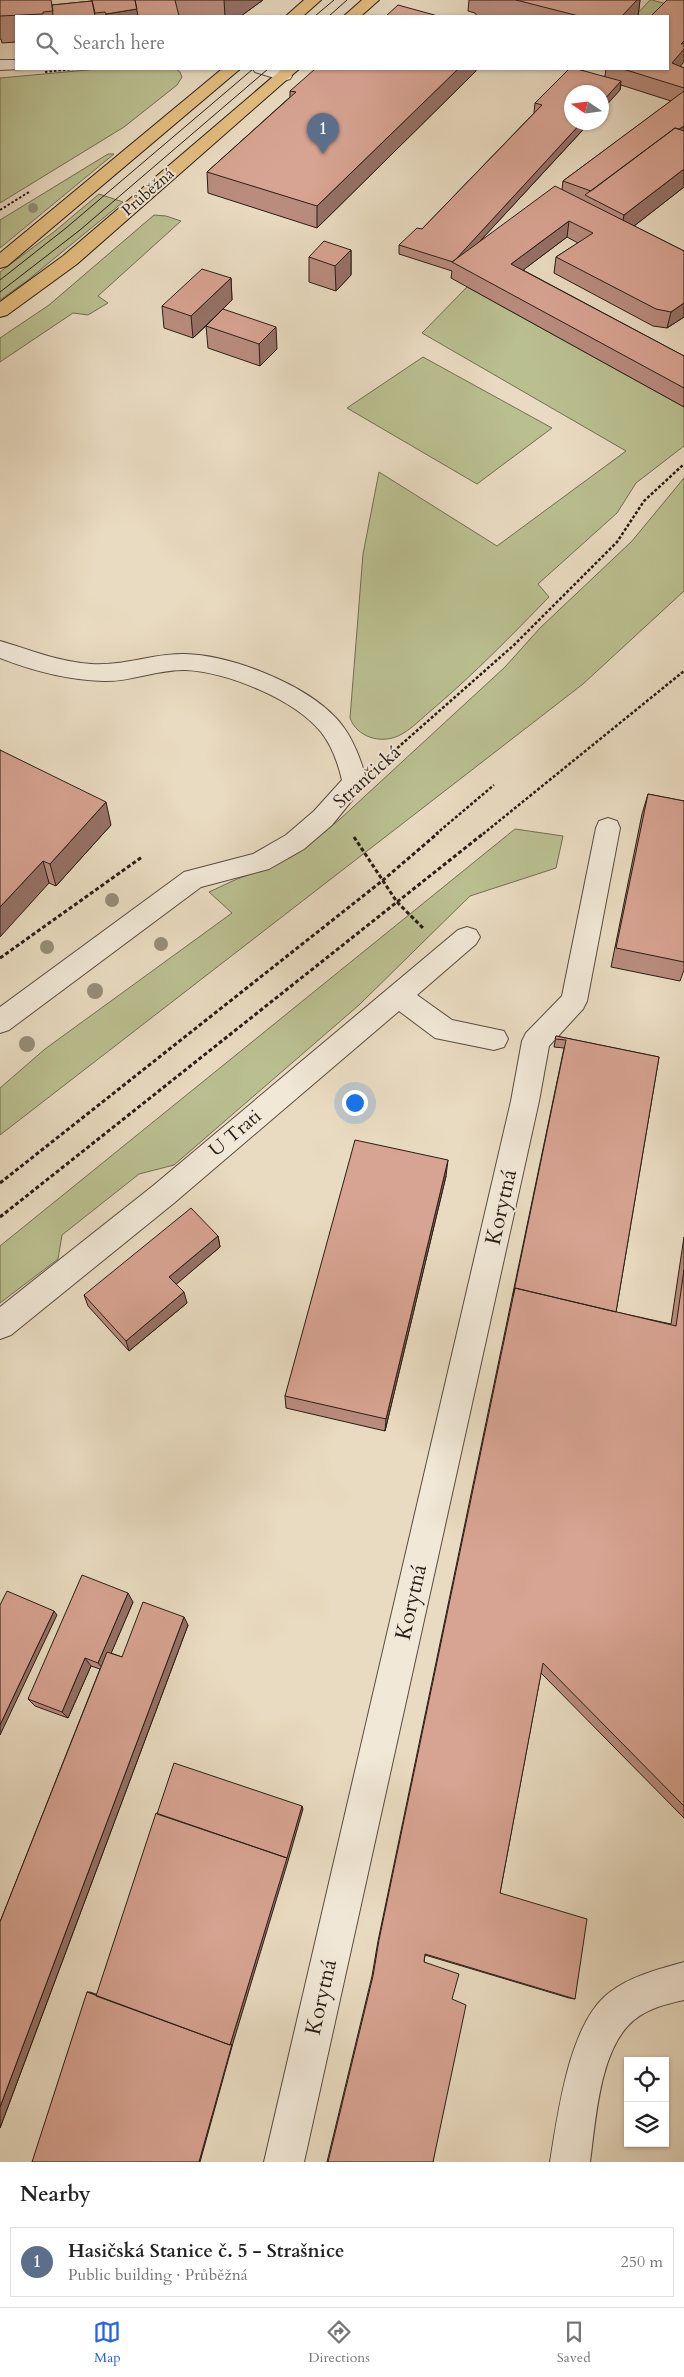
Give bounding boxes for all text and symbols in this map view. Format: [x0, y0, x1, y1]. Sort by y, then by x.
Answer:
search box [15, 15, 669, 70]
icon: search [33, 29, 61, 57]
text: Search here [73, 30, 165, 56]
north arrow [564, 85, 609, 130]
pin: 1 [307, 113, 339, 154]
street label: Průběžná [117, 163, 179, 221]
street label: Strančická [328, 740, 406, 814]
your location [342, 1090, 368, 1116]
street label: U Trati [203, 1103, 267, 1163]
street label: Korytná [478, 1166, 524, 1248]
street label: Korytná [388, 1561, 434, 1643]
street label: Korytná [298, 1956, 344, 2038]
map controls [624, 2057, 669, 2147]
button: locate [624, 2057, 669, 2102]
button: layers [624, 2102, 669, 2147]
text: Nearby [20, 2180, 91, 2209]
text: Hasičská Stanice č. 5 - Strašnice [68, 2238, 344, 2264]
text: 1 [33, 2251, 41, 2273]
text: 250 m [621, 2251, 663, 2273]
text: Public building · Průběžná [68, 2264, 248, 2286]
tab: Map [93, 2318, 121, 2367]
tab: Directions [308, 2318, 370, 2367]
tab: Saved [557, 2318, 591, 2367]

